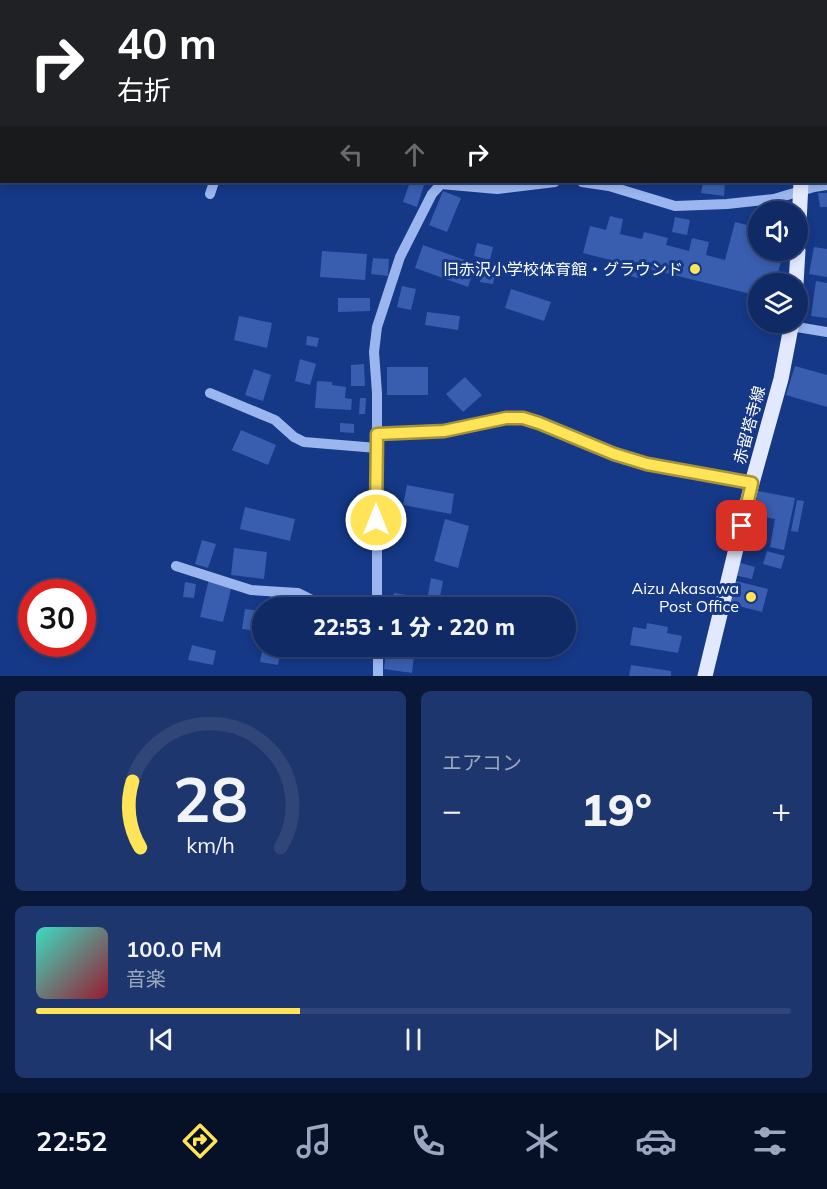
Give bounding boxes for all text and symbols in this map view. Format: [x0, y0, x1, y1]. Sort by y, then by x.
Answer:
text: 40 m [117, 17, 217, 70]
icon: right [18, 24, 96, 102]
text: 右折 [117, 73, 171, 107]
icon: left [335, 138, 368, 171]
icon: ahead [398, 138, 431, 171]
icon: right [461, 138, 494, 171]
map controls [748, 201, 808, 333]
button: sound [748, 201, 808, 261]
place label: 旧赤沢小学校体育館・グラウンド [443, 259, 683, 279]
marker: 旧赤沢小学校体育館・グラウンド [688, 262, 702, 276]
button: layers [748, 273, 808, 333]
street label: 赤留塔寺線 [729, 384, 769, 466]
position arrow [344, 488, 408, 552]
pin [716, 500, 767, 551]
icon: arrive [725, 509, 758, 542]
place label: Aizu Akasawa Post Office [631, 578, 739, 616]
speed limit sign: 30 [18, 579, 96, 657]
marker: Aizu Akasawa Post Office [744, 590, 758, 604]
text: 22:53 · 1 分 · 220 m [313, 613, 515, 641]
text: エアコン [442, 750, 522, 775]
text: 28 [173, 759, 248, 838]
text: 19° [581, 781, 652, 837]
text: − [442, 789, 462, 830]
text: + [771, 789, 791, 830]
text: km/h [186, 831, 235, 858]
text: 100.0 FM [126, 935, 222, 963]
text: 音楽 [126, 966, 166, 991]
icon: previous [145, 1023, 178, 1056]
icon: pause [397, 1023, 430, 1056]
icon: next [649, 1023, 682, 1056]
icon: directions [179, 1120, 221, 1162]
icon: music [293, 1120, 335, 1162]
icon: phone [407, 1120, 449, 1162]
icon: climate [521, 1120, 563, 1162]
icon: car [635, 1120, 677, 1162]
icon: filters [749, 1120, 791, 1162]
text: 22:52 [36, 1124, 107, 1158]

